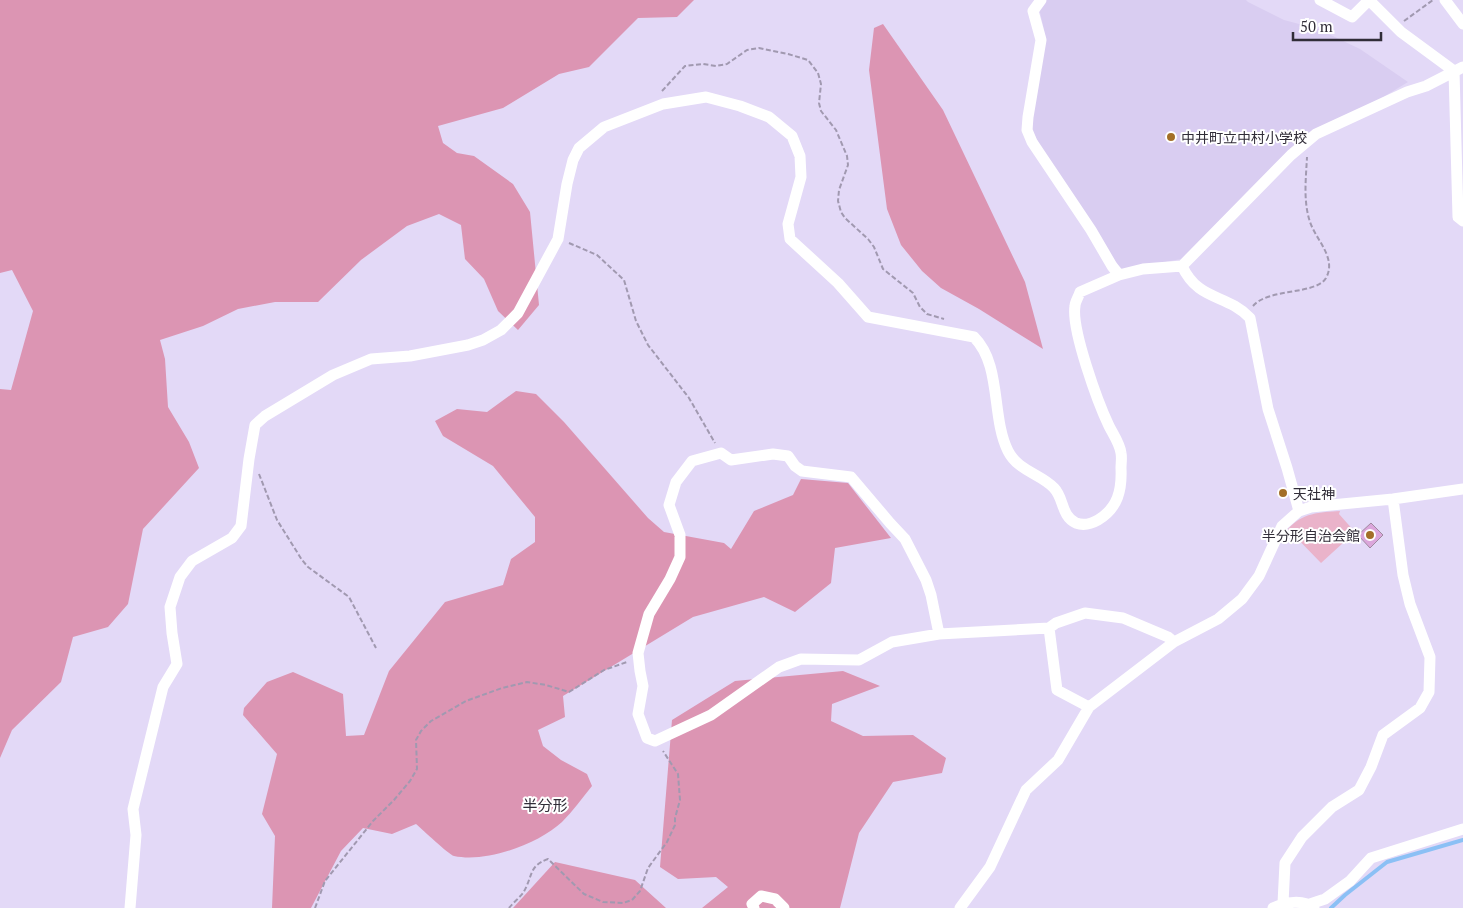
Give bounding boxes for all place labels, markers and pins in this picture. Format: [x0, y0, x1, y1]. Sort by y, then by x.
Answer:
place label: 中井町立中村小学校 [1181, 128, 1307, 147]
marker: 中井町立中村小学校 [1165, 131, 1177, 143]
place label: 天社神 [1293, 484, 1335, 503]
marker: 天社神 [1277, 487, 1289, 499]
place label: 半分形自治会館 [1262, 526, 1360, 545]
marker: 半分形自治会館 [1364, 529, 1376, 541]

